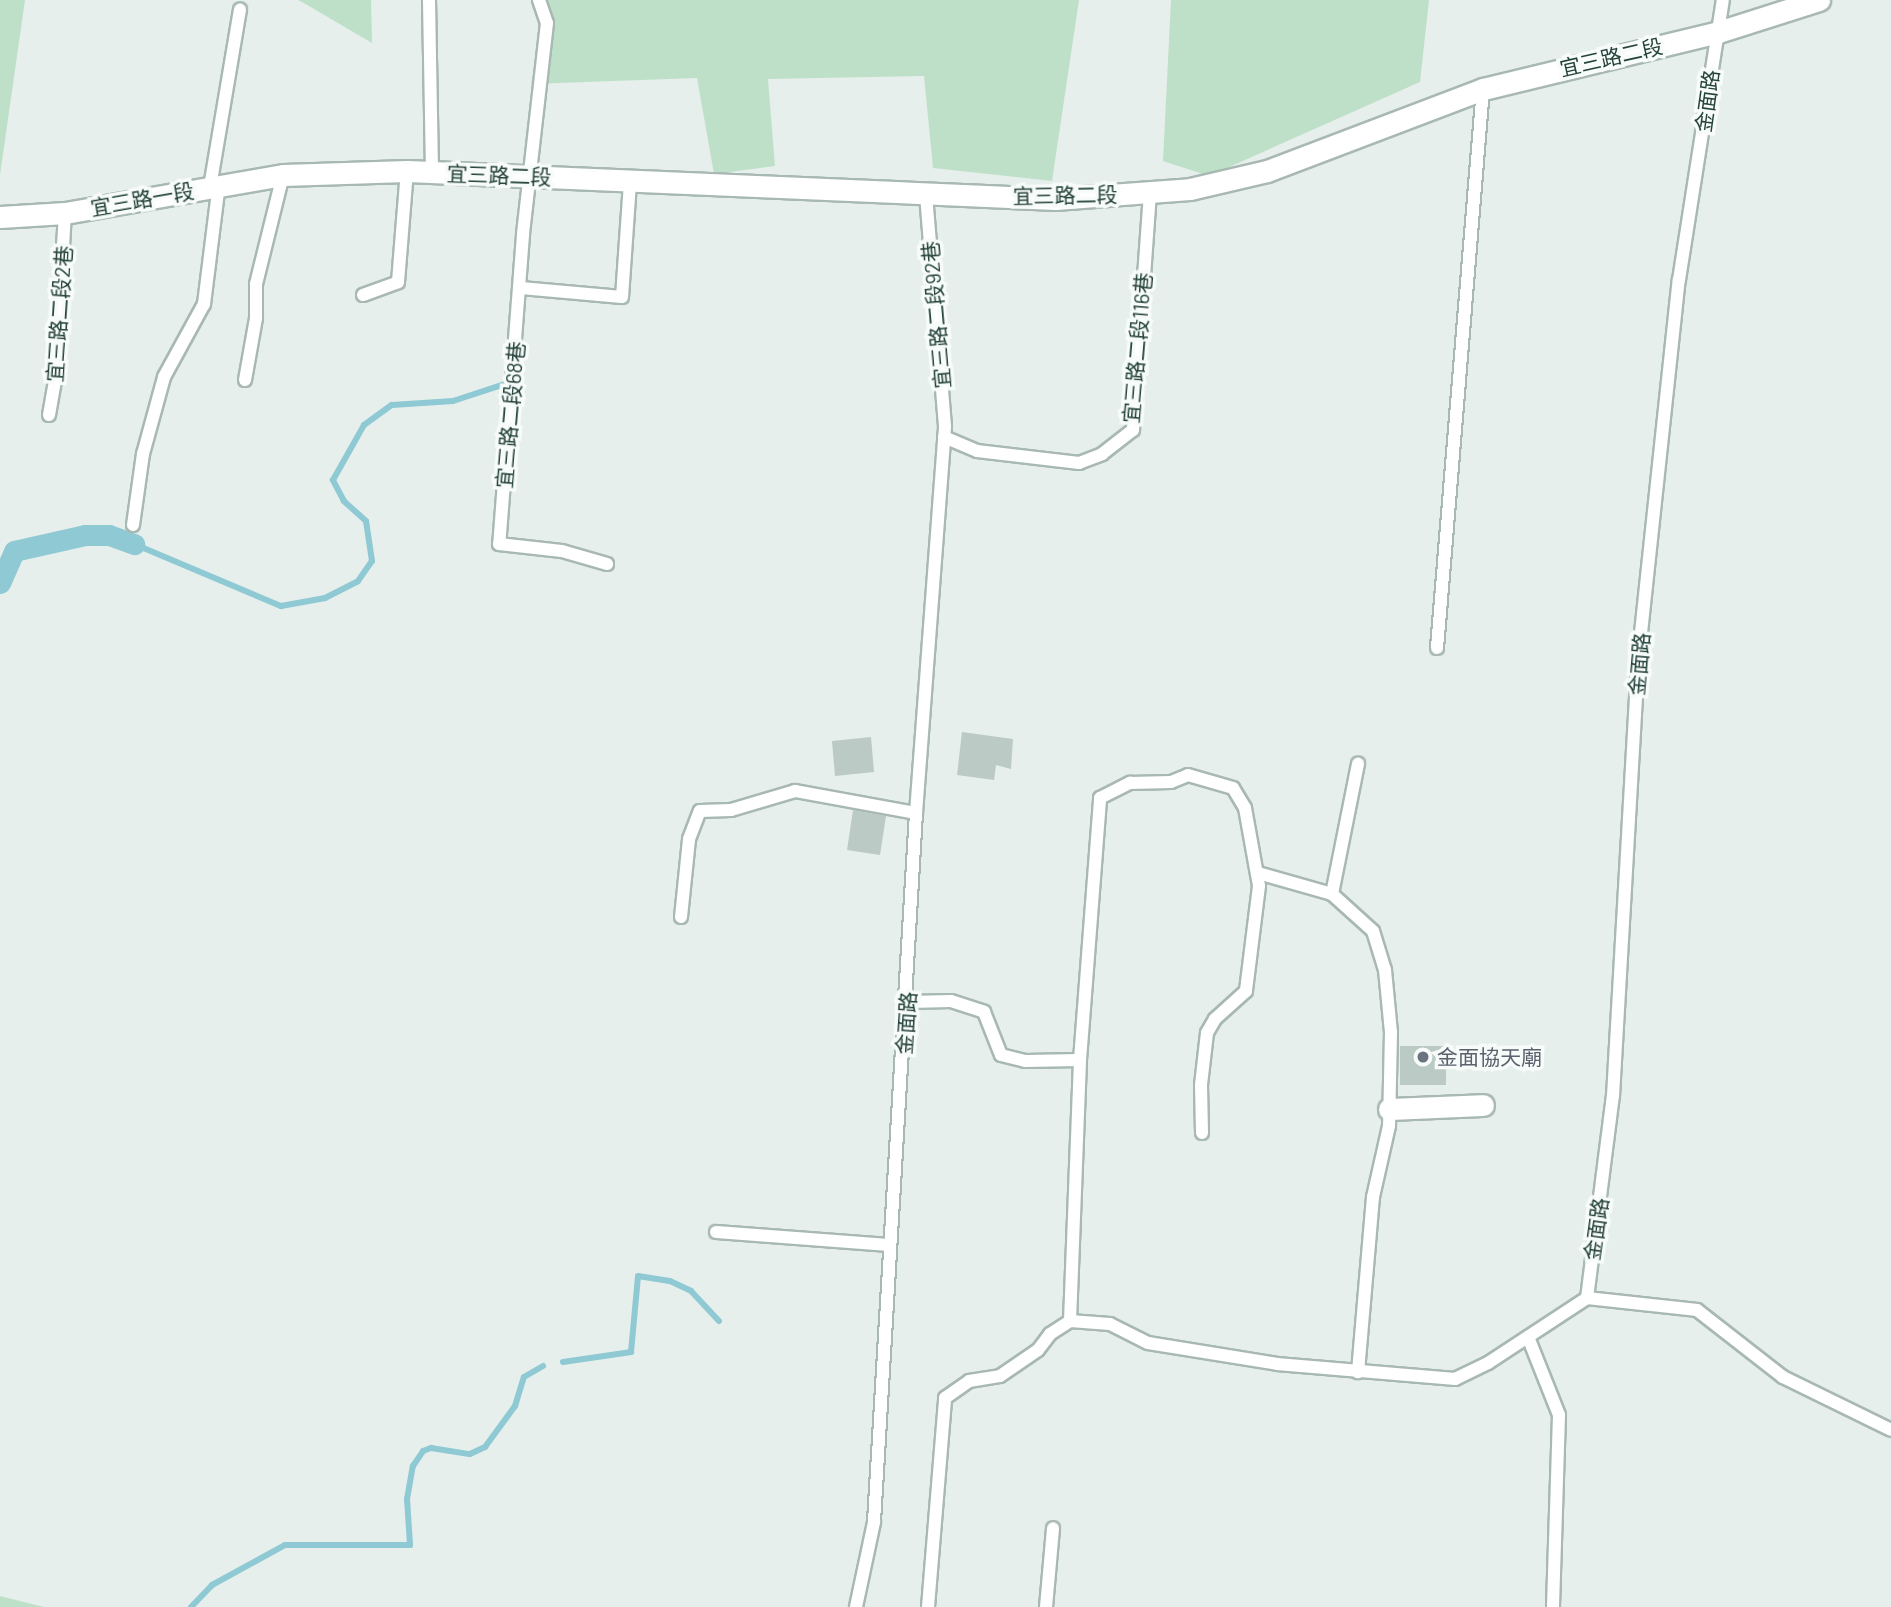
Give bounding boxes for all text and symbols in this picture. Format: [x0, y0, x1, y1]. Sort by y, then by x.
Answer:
street label: 宜三路二段 [1557, 33, 1665, 81]
street label: 金面路 [1690, 68, 1724, 134]
street label: 宜三路二段 [446, 161, 552, 189]
street label: 宜三路一段 [88, 177, 196, 221]
street label: 宜三路二段 [1012, 181, 1118, 209]
street label: 宜三路二段92巷 [917, 240, 955, 390]
street label: 宜三路二段2巷 [42, 245, 76, 383]
street label: 宜三路二段116巷 [1118, 271, 1156, 425]
street label: 宜三路二段68巷 [491, 340, 529, 490]
street label: 金面路 [1624, 632, 1654, 696]
street label: 金面路 [891, 991, 921, 1055]
place label: 金面協天廟 [1437, 1044, 1542, 1070]
marker: 金面協天廟 [1415, 1049, 1431, 1065]
street label: 金面路 [1579, 1196, 1613, 1262]

